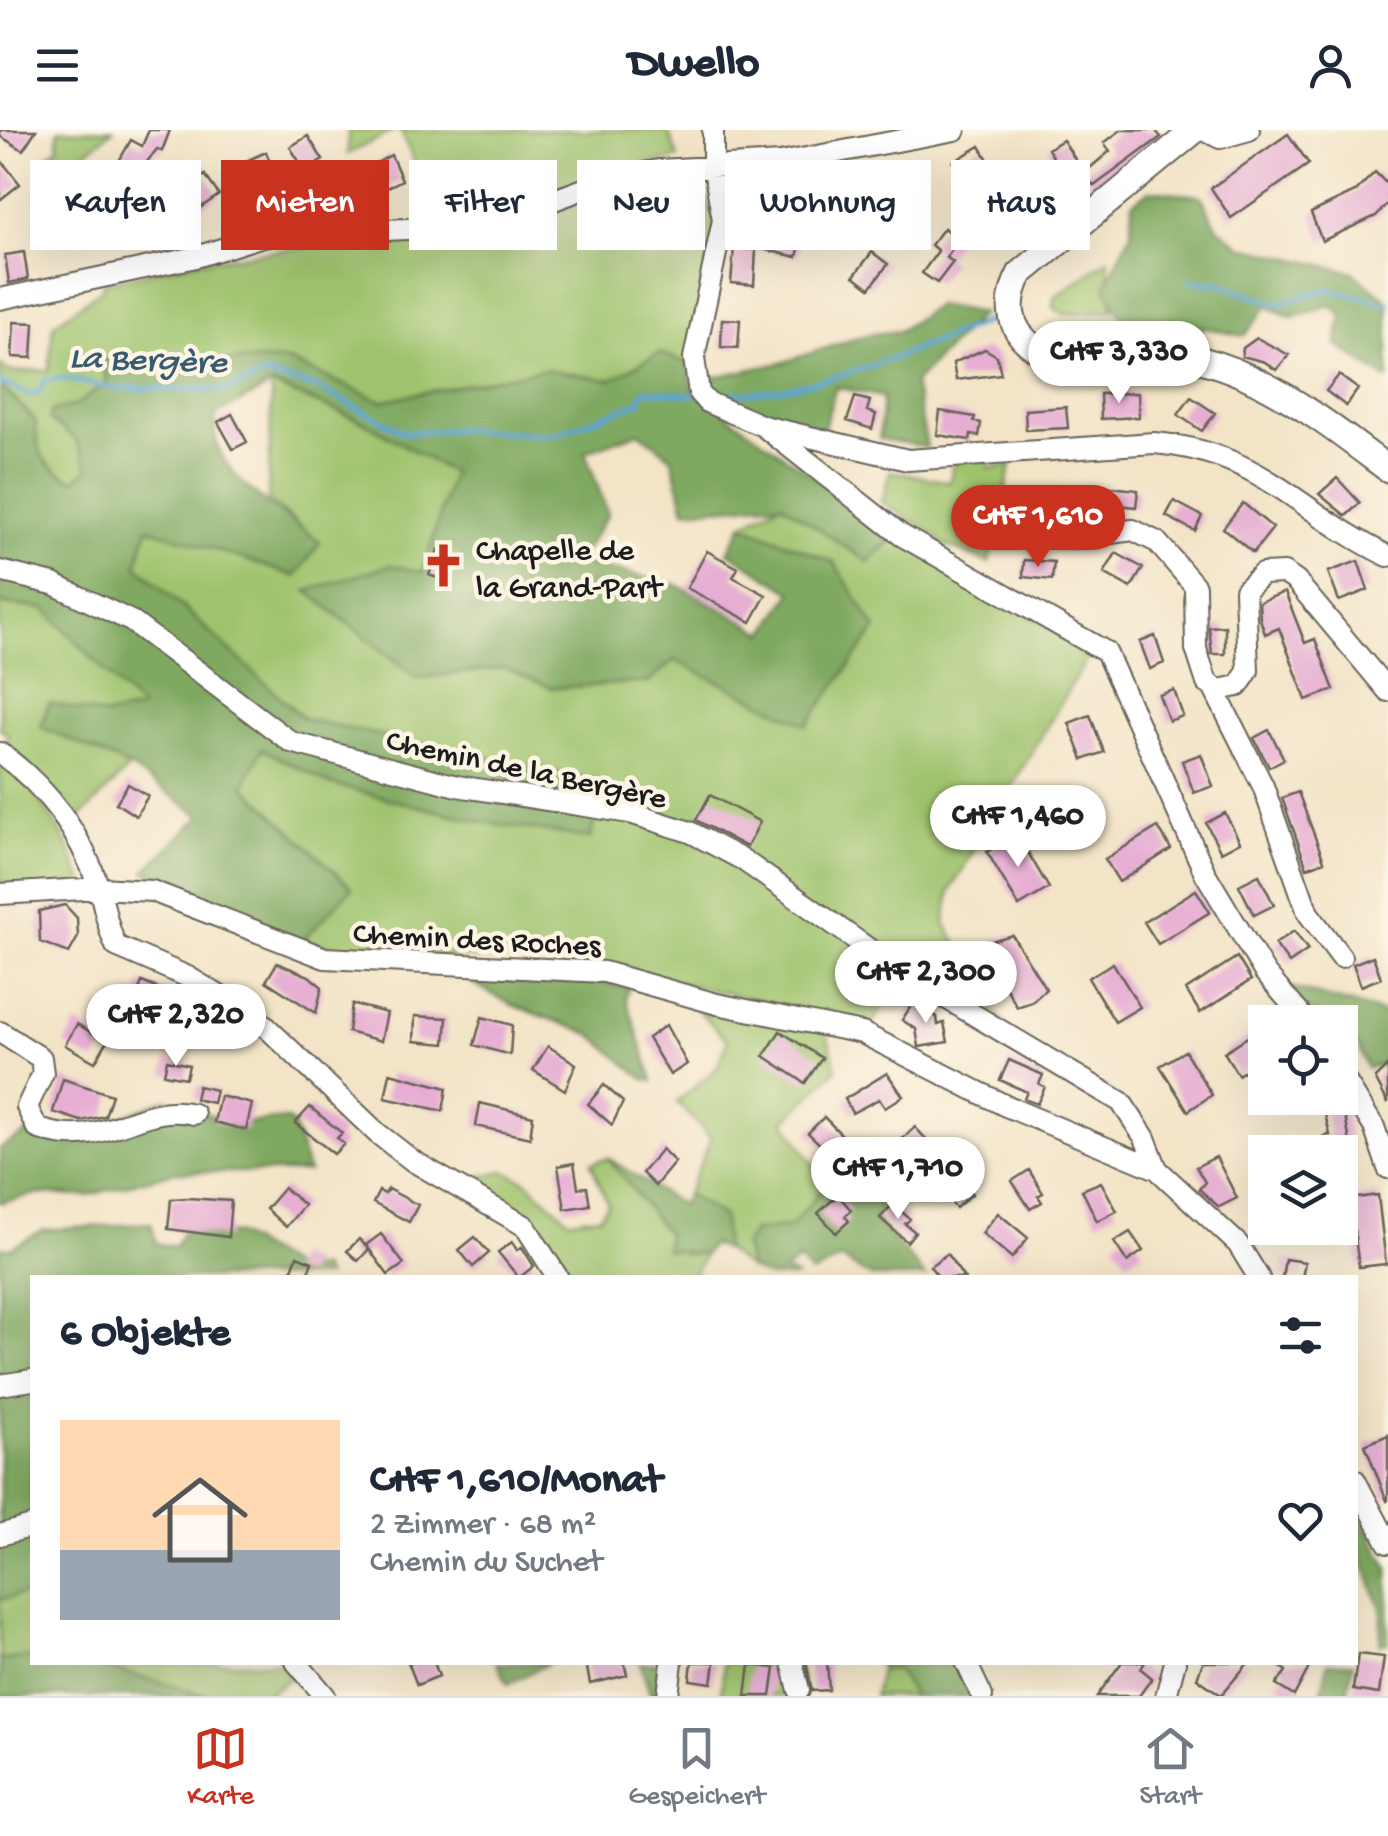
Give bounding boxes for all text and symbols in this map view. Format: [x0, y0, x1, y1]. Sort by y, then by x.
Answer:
icon: menu [30, 38, 85, 93]
icon: person [1303, 38, 1358, 93]
text: Dwello [629, 39, 759, 92]
chip: Kaufen [30, 160, 201, 250]
chip: Mieten [221, 160, 389, 250]
chip: Filter [409, 160, 557, 250]
chip: Neu [577, 160, 705, 250]
chip: Wohnung [725, 160, 931, 250]
chip: Haus [951, 160, 1090, 250]
pin: CHF 3,330 [1005, 321, 1233, 406]
text: CHF 3,330 [1050, 334, 1188, 372]
water label: La Bergère [68, 339, 229, 386]
pin: CHF 1,610 [924, 485, 1152, 570]
text: CHF 1,610 [973, 498, 1103, 536]
place label: Chapelle de la Grand-Part [476, 534, 664, 609]
church icon: Chapelle de la Grand-Part [419, 542, 467, 590]
street label: Chemin de la Bergère [382, 724, 670, 820]
pin: CHF 1,460 [904, 785, 1132, 870]
text: CHF 1,460 [952, 798, 1084, 836]
street label: Chemin des Roches [352, 917, 603, 968]
pin: CHF 2,300 [812, 941, 1040, 1026]
text: CHF 2,300 [857, 954, 995, 992]
pin: CHF 2,320 [62, 984, 290, 1069]
text: CHF 2,320 [108, 997, 244, 1035]
map controls [1248, 1005, 1358, 1245]
button: locate [1248, 1005, 1358, 1115]
button: layers [1248, 1135, 1358, 1245]
pin: CHF 1,710 [784, 1137, 1012, 1222]
text: CHF 1,710 [833, 1150, 963, 1188]
icon: filters [1273, 1308, 1328, 1363]
text: 6 Objekte [60, 1311, 230, 1360]
text: CHF 1,610/Monat [370, 1458, 662, 1507]
icon: home [140, 1460, 260, 1580]
icon: heart [1273, 1493, 1328, 1548]
text: 2 Zimmer · 68 m² [370, 1507, 596, 1545]
text: Chemin du Suchet [370, 1545, 602, 1583]
tab: Karte [187, 1721, 254, 1814]
tab: Gespeichert [628, 1721, 765, 1814]
tab: Start [1140, 1721, 1201, 1814]

